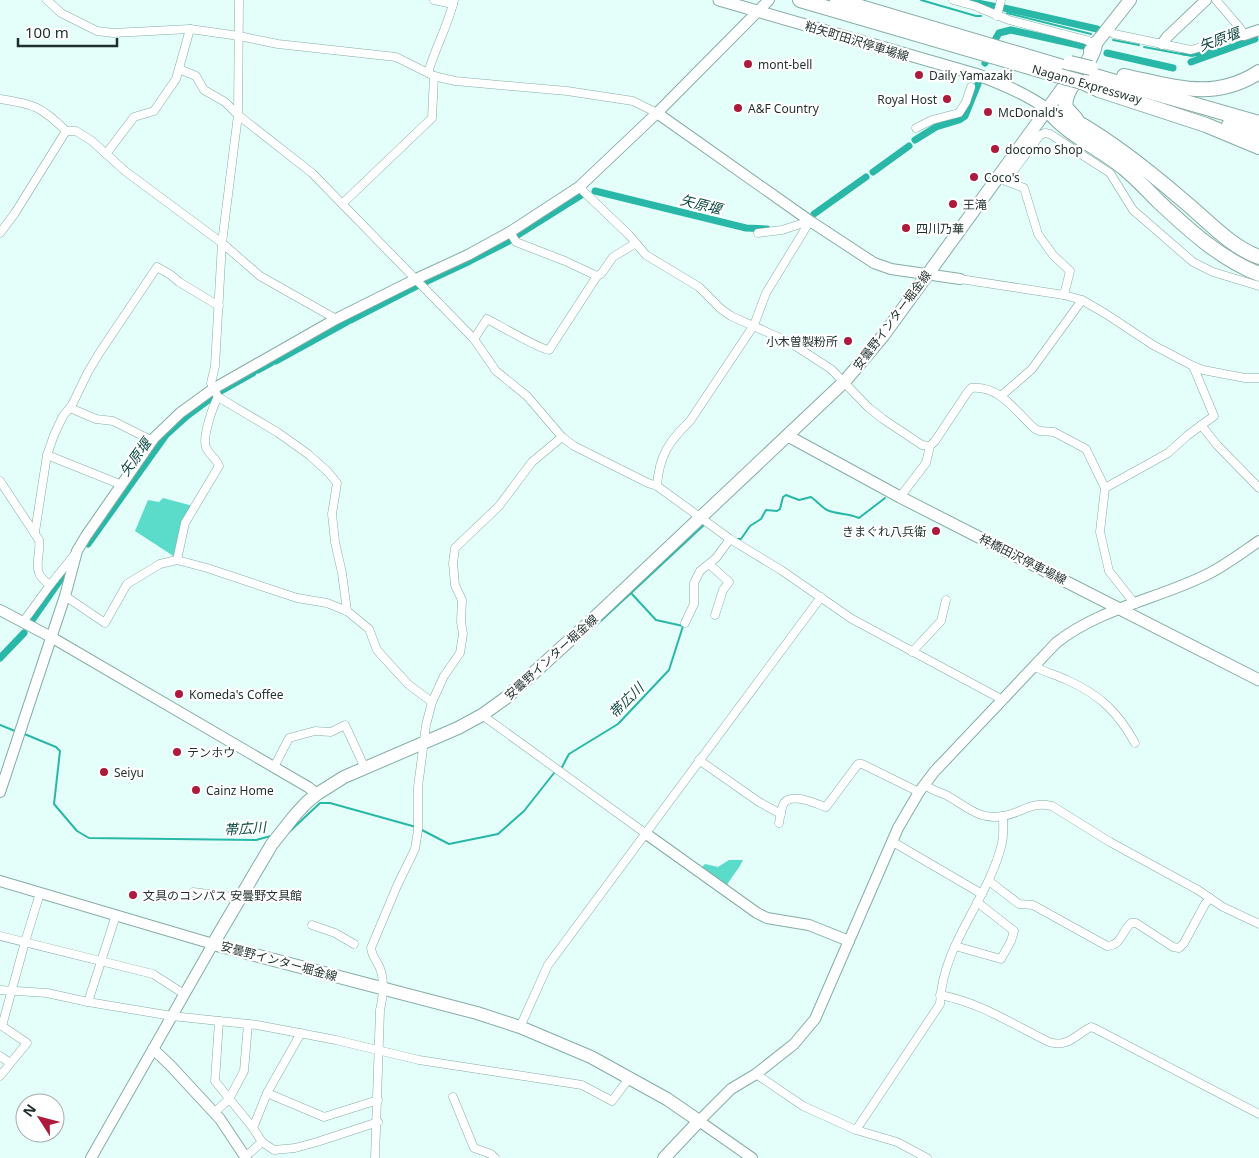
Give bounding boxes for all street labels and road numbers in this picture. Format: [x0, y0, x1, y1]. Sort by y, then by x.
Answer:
street label: 粕矢町田沢停車場線 [803, 17, 911, 65]
street label: Nagano Expressway [1030, 60, 1145, 108]
street label: 安曇野インター堀金線 [849, 267, 935, 373]
street label: 梓橋田沢停車場線 [976, 530, 1070, 588]
street label: 安曇野インター堀金線 [501, 611, 601, 703]
street label: 安曇野インター堀金線 [219, 937, 339, 985]

